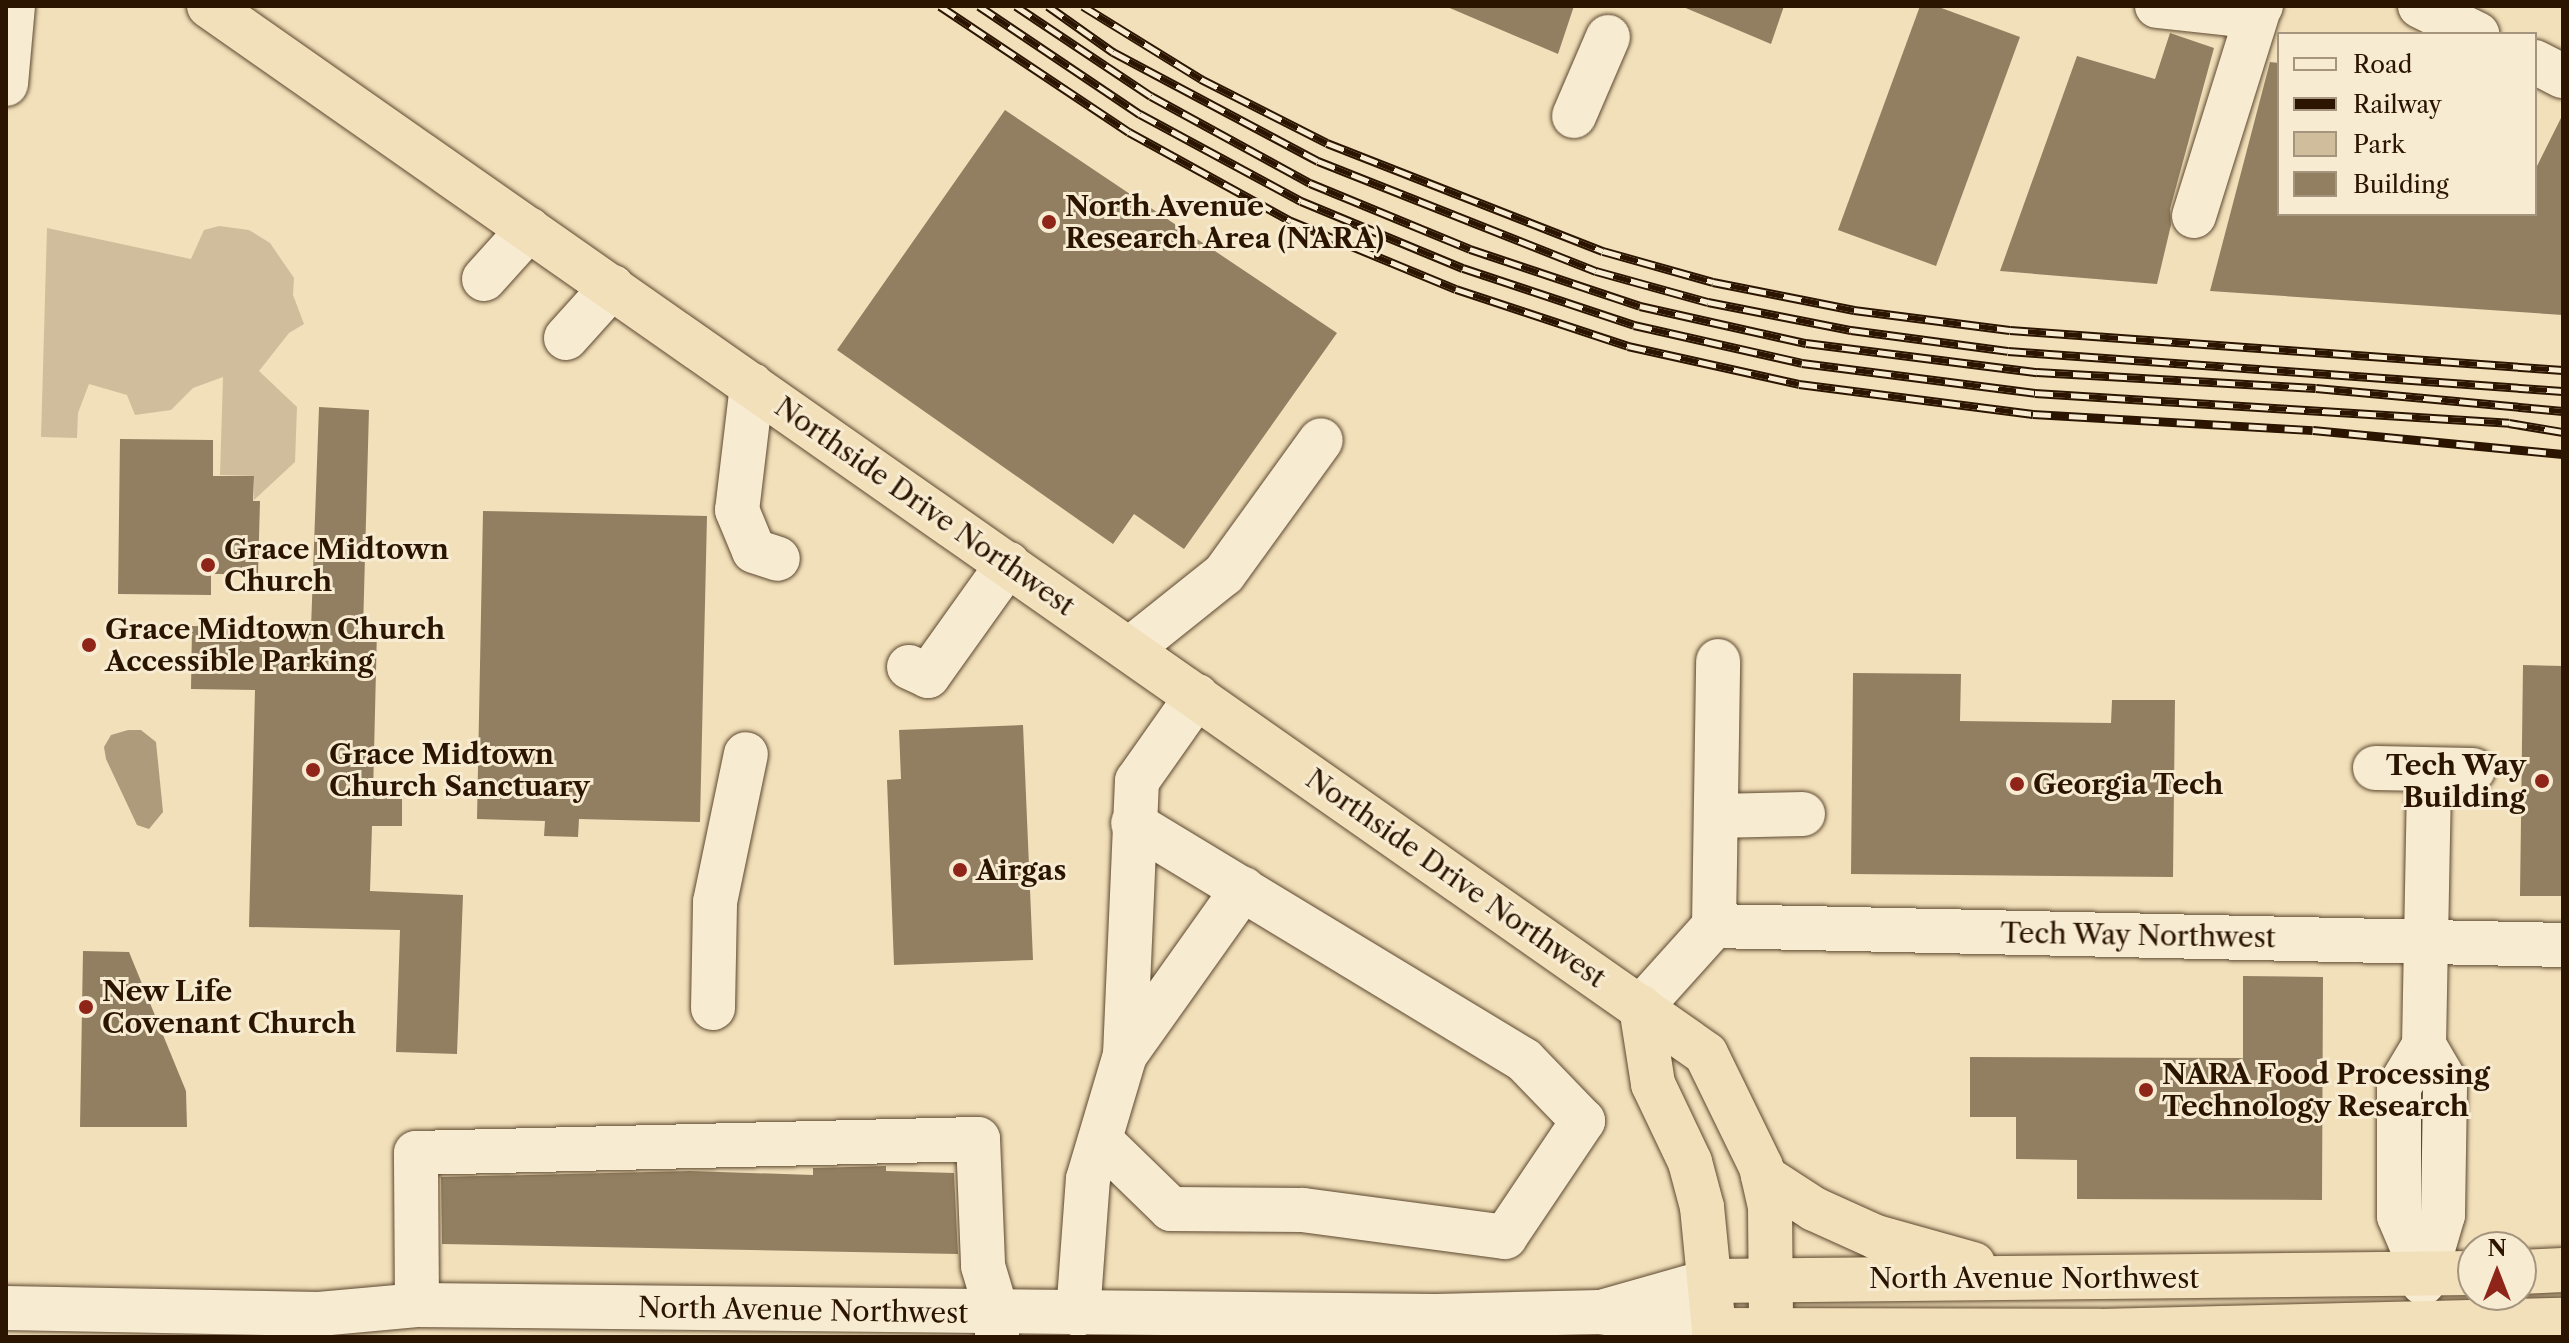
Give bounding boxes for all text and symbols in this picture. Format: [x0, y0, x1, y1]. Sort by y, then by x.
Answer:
legend [2277, 32, 2537, 216]
text: Road [2353, 50, 2412, 79]
text: Railway [2353, 90, 2442, 119]
text: Park [2353, 130, 2405, 159]
text: Building [2353, 170, 2449, 199]
place label: North Avenue Research Area (NARA) [1065, 189, 1385, 255]
marker: North Avenue Research Area (NARA) [1040, 213, 1058, 231]
street label: Northside Drive Northwest [769, 390, 1081, 622]
place label: Grace Midtown Church [224, 532, 449, 598]
marker: Grace Midtown Church [199, 556, 217, 574]
place label: Grace Midtown Church Accessible Parking [105, 612, 445, 678]
marker: Grace Midtown Church Accessible Parking [80, 636, 98, 654]
place label: Grace Midtown Church Sanctuary [329, 737, 590, 803]
place label: Tech Way Building [2385, 748, 2526, 814]
marker: Grace Midtown Church Sanctuary [304, 761, 322, 779]
street label: Northside Drive Northwest [1300, 762, 1612, 994]
place label: Georgia Tech [2033, 767, 2225, 801]
marker: Tech Way Building [2533, 772, 2551, 790]
marker: Georgia Tech [2008, 775, 2026, 793]
place label: Airgas [976, 853, 1066, 887]
marker: Airgas [951, 861, 969, 879]
street label: Tech Way Northwest [1999, 916, 2277, 954]
place label: New Life Covenant Church [102, 974, 356, 1040]
marker: New Life Covenant Church [77, 998, 95, 1016]
place label: NARA Food Processing Technology Research [2162, 1057, 2491, 1123]
marker: NARA Food Processing Technology Research [2137, 1081, 2155, 1099]
north arrow [2457, 1231, 2537, 1311]
text: N [2487, 1235, 2507, 1262]
street label: North Avenue Northwest [1868, 1261, 2200, 1295]
street label: North Avenue Northwest [637, 1290, 969, 1330]

